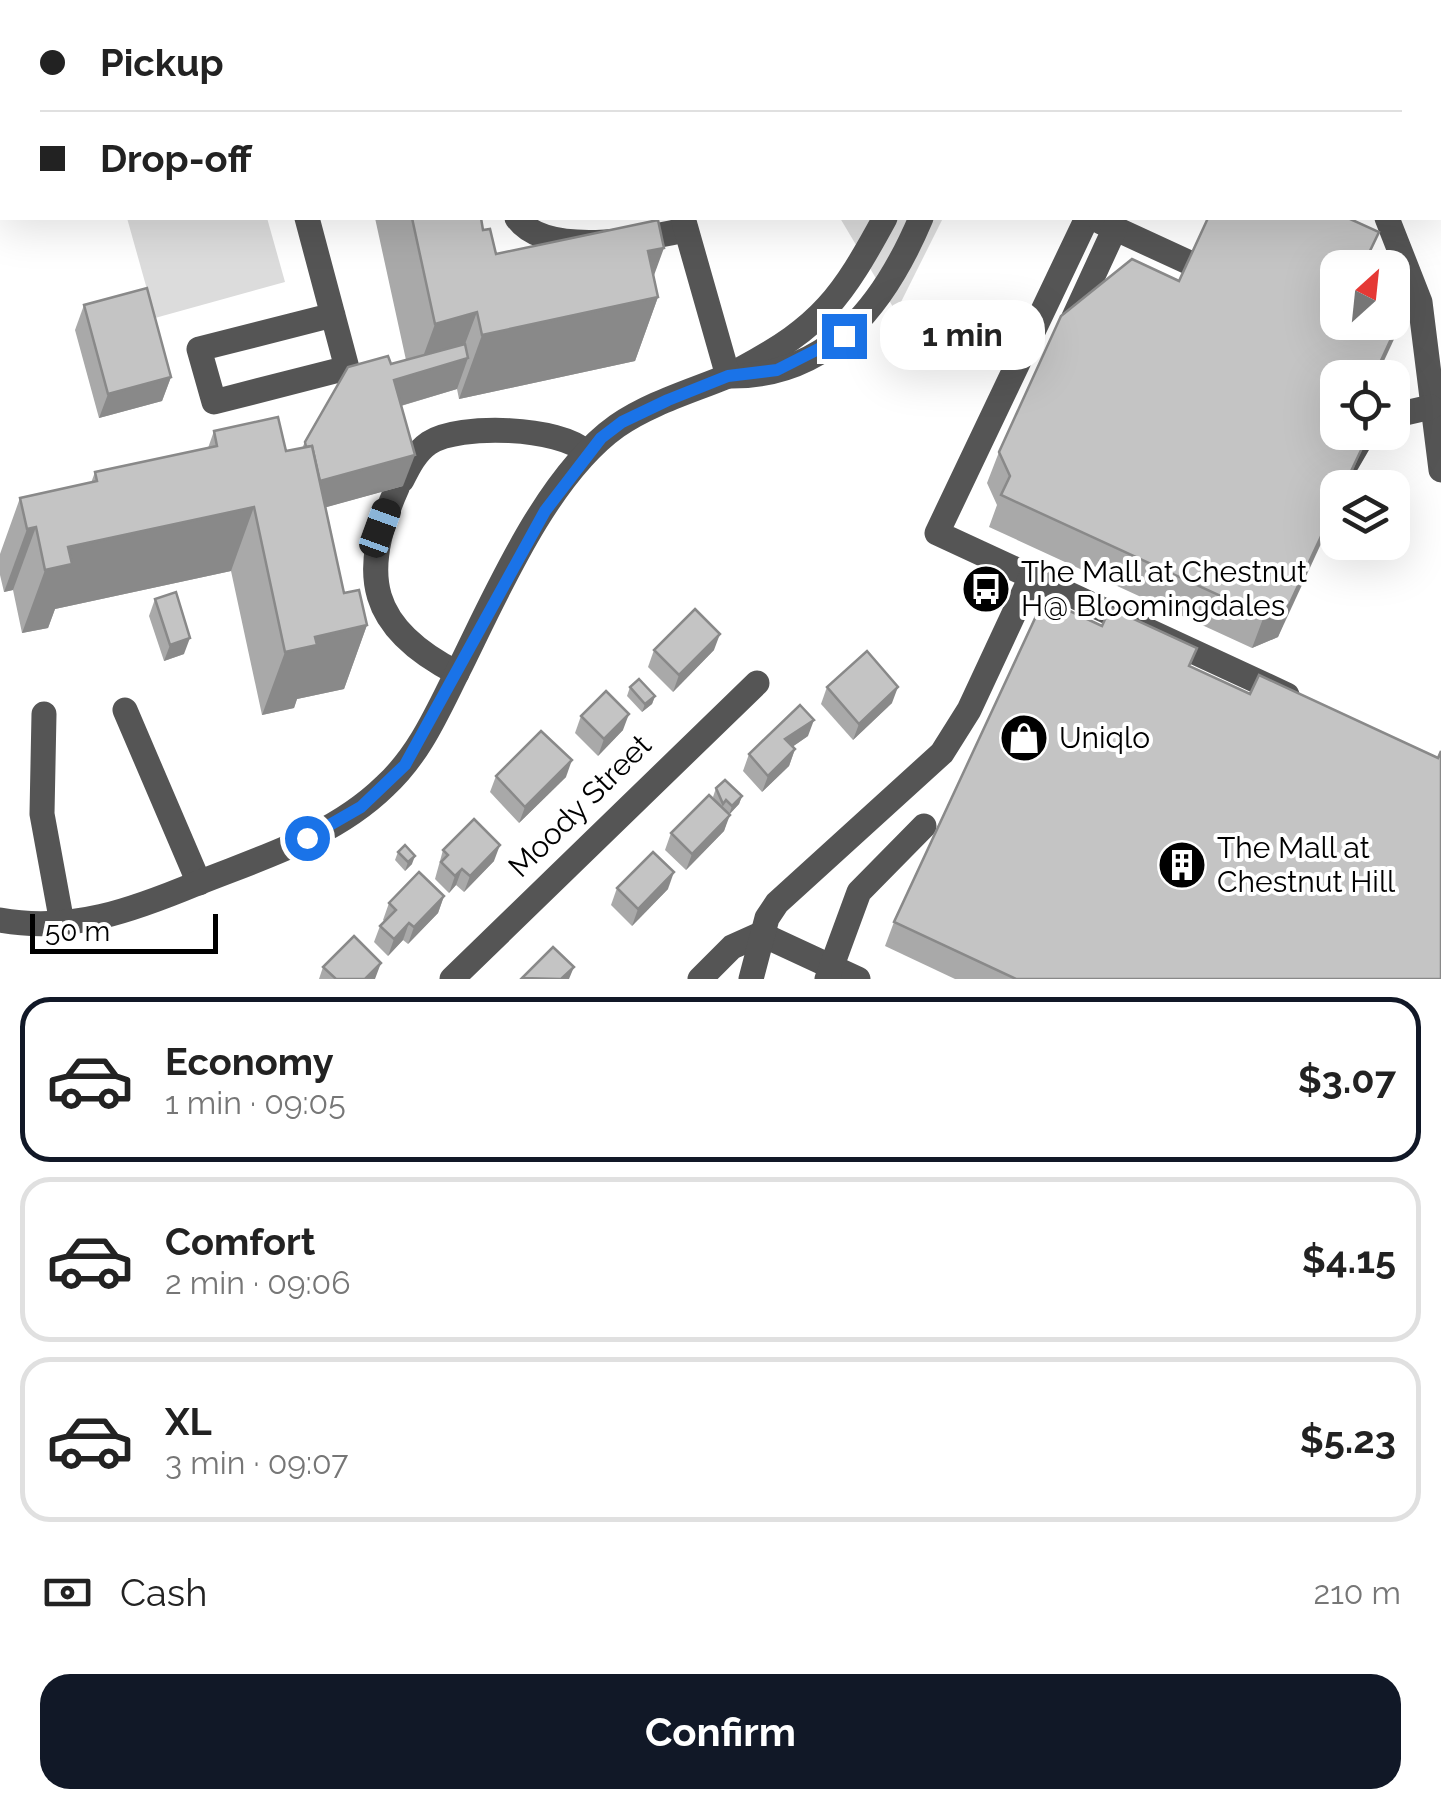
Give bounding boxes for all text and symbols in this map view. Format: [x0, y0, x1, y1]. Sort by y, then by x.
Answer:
text: Pickup [100, 40, 224, 85]
text: Drop-off [100, 136, 252, 181]
north arrow [1320, 250, 1410, 340]
map controls [1320, 250, 1410, 560]
callout: 1 min [879, 301, 1044, 371]
route end [822, 314, 867, 359]
text: 1 min [922, 316, 1003, 353]
button: locate [1320, 360, 1410, 450]
button: layers [1320, 470, 1410, 560]
car [356, 495, 404, 561]
place label: The Mall at Chestnut H@ Bloomingdales [1021, 554, 1307, 623]
bus stop icon: The Mall at Chestnut H@ Bloomingdales [960, 563, 1012, 615]
shop icon: Uniqlo [998, 712, 1050, 764]
place label: Uniqlo [1059, 720, 1150, 755]
street label: Moody Street [501, 727, 658, 884]
route start [285, 816, 330, 861]
place label: The Mall at Chestnut Hill [1217, 830, 1396, 899]
building icon: The Mall at Chestnut Hill [1156, 839, 1208, 891]
scale bar [30, 909, 218, 954]
text: 50 m [45, 915, 110, 948]
icon: car [45, 1035, 135, 1125]
text: Economy [165, 1039, 334, 1084]
text: $3.07 [1298, 1057, 1396, 1102]
text: 1 min · 09:05 [165, 1084, 346, 1121]
icon: car [45, 1215, 135, 1305]
text: Comfort [165, 1219, 315, 1264]
text: $4.15 [1302, 1237, 1396, 1282]
text: 2 min · 09:06 [165, 1264, 350, 1301]
icon: car [45, 1395, 135, 1485]
text: XL [165, 1399, 212, 1444]
text: $5.23 [1300, 1417, 1396, 1462]
text: 3 min · 09:07 [165, 1444, 348, 1481]
icon: cash [40, 1565, 95, 1620]
text: Cash [120, 1570, 207, 1615]
text: 210 m [1313, 1574, 1401, 1611]
button: Confirm [40, 1674, 1401, 1789]

